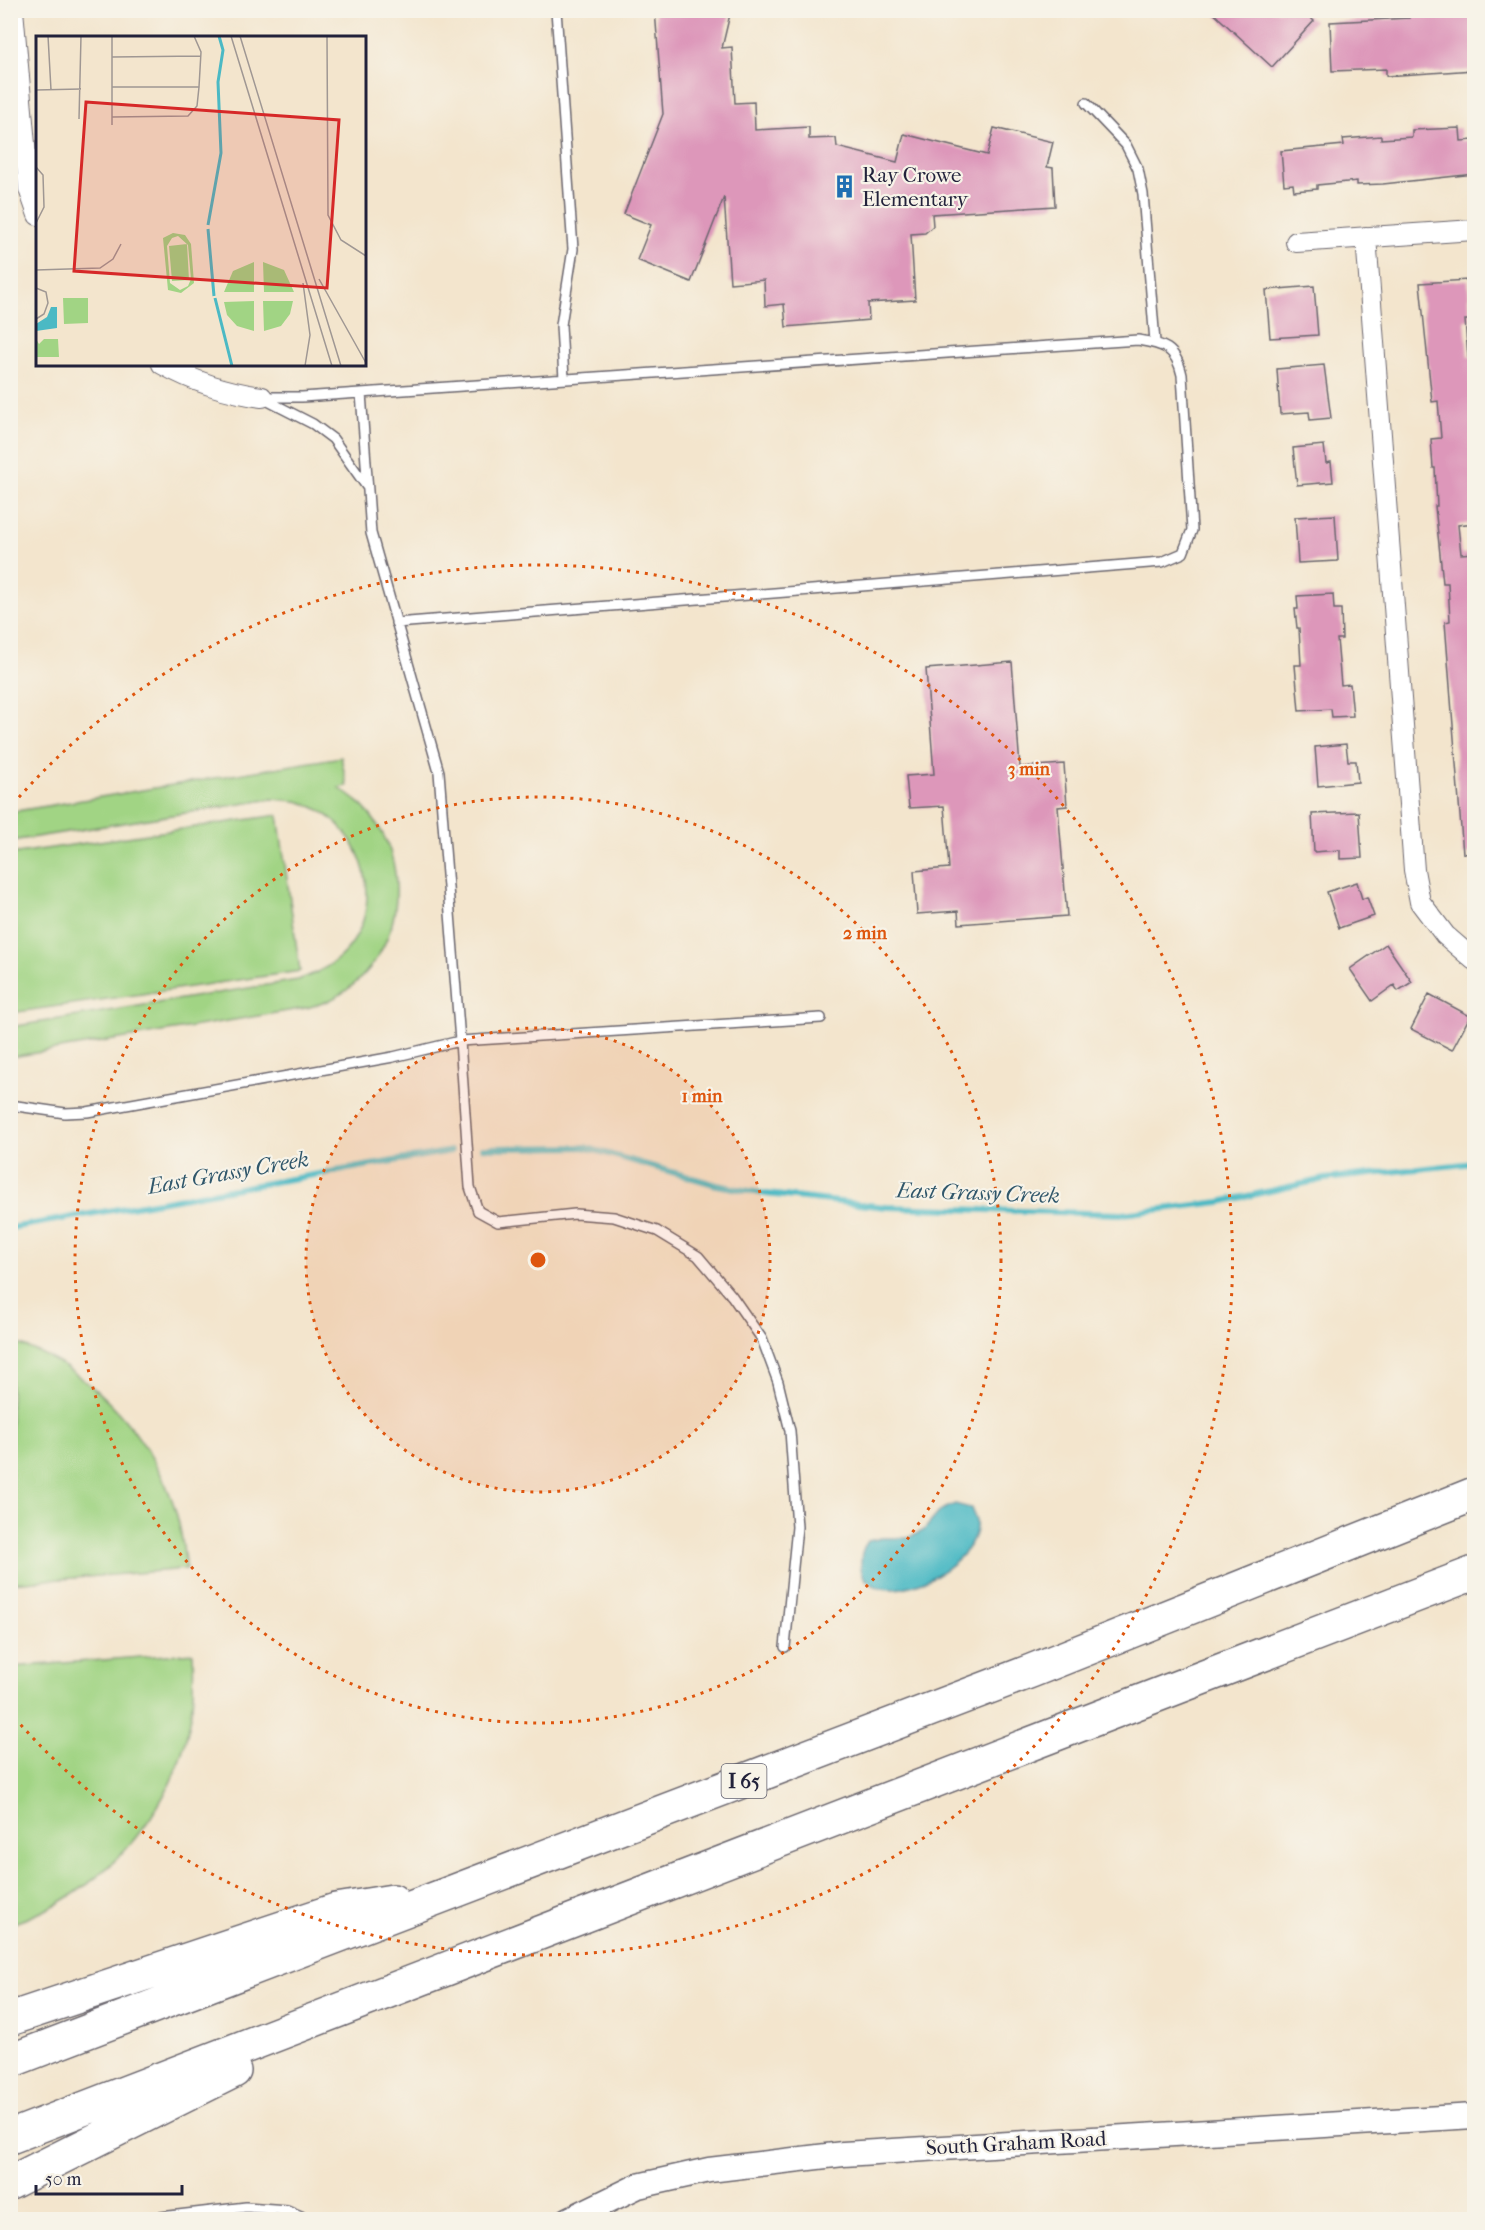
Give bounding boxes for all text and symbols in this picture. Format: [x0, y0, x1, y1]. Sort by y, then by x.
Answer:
inset map [36, 36, 366, 366]
place label: Ray Crowe Elementary [862, 163, 969, 211]
building icon: Ray Crowe Elementary [831, 174, 857, 200]
text: 3 min [1008, 759, 1051, 780]
text: 2 min [843, 923, 887, 944]
text: 1 min [681, 1086, 723, 1107]
water label: East Grassy Creek [143, 1146, 311, 1200]
water label: East Grassy Creek [894, 1177, 1060, 1209]
centre of rings [528, 1250, 548, 1270]
road number: I 65 [722, 1764, 766, 1798]
street label: South Graham Road [925, 2126, 1107, 2160]
scale bar [36, 2158, 182, 2196]
text: 50 m [45, 2169, 82, 2190]

